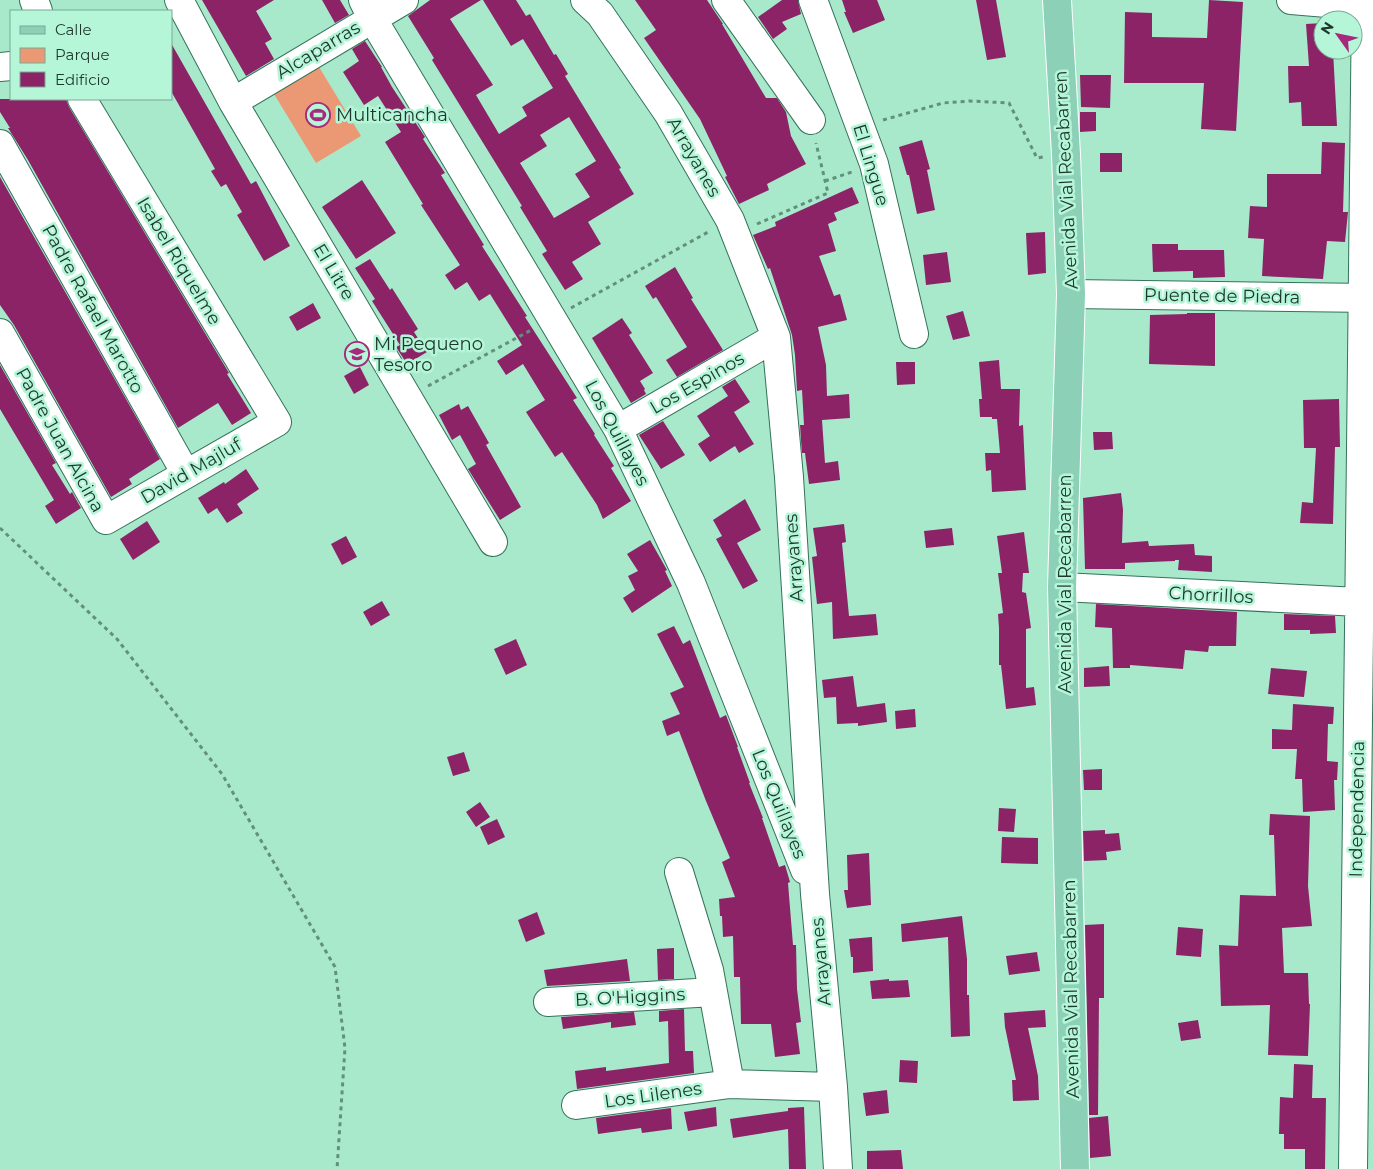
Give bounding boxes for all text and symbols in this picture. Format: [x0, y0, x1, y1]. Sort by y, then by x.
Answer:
legend [10, 10, 172, 100]
north arrow [1313, 10, 1363, 60]
street label: Alcaparras [272, 16, 364, 84]
text: N [1316, 18, 1338, 38]
text: Calle [55, 20, 92, 39]
text: Parque [55, 45, 110, 64]
text: Edificio [55, 70, 110, 89]
street label: Avenida Vial Recabarren [1049, 70, 1083, 290]
sports icon: Multicancha [305, 102, 331, 128]
place label: Multicancha [336, 104, 448, 126]
street label: Arrayanes [662, 113, 726, 201]
street label: El Lingue [848, 121, 894, 209]
street label: Isabel Riquelme [132, 193, 226, 329]
street label: Padre Rafael Marotto [37, 221, 149, 397]
street label: El Litre [309, 240, 359, 304]
street label: Puente de Piedra [1144, 284, 1300, 308]
place label: Mi Pequeno Tesoro [374, 333, 483, 376]
school or university icon: Mi Pequeno Tesoro [344, 341, 370, 367]
street label: Los Espinos [646, 347, 748, 419]
street label: Padre Juan Alcina [11, 364, 109, 516]
street label: Los Quillayes [580, 376, 654, 490]
street label: David Majluf [137, 433, 246, 509]
street label: Avenida Vial Recabarren [1054, 474, 1076, 694]
street label: Arrayanes [780, 513, 808, 603]
street label: Chorrillos [1168, 582, 1254, 608]
street label: Independencia [1345, 741, 1369, 877]
street label: Los Quillayes [747, 746, 811, 862]
street label: Avenida Vial Recabarren [1058, 879, 1084, 1099]
street label: Arrayanes [806, 917, 836, 1007]
street label: B. O'Higgins [574, 983, 686, 1011]
street label: Los Lilenes [603, 1077, 703, 1113]

